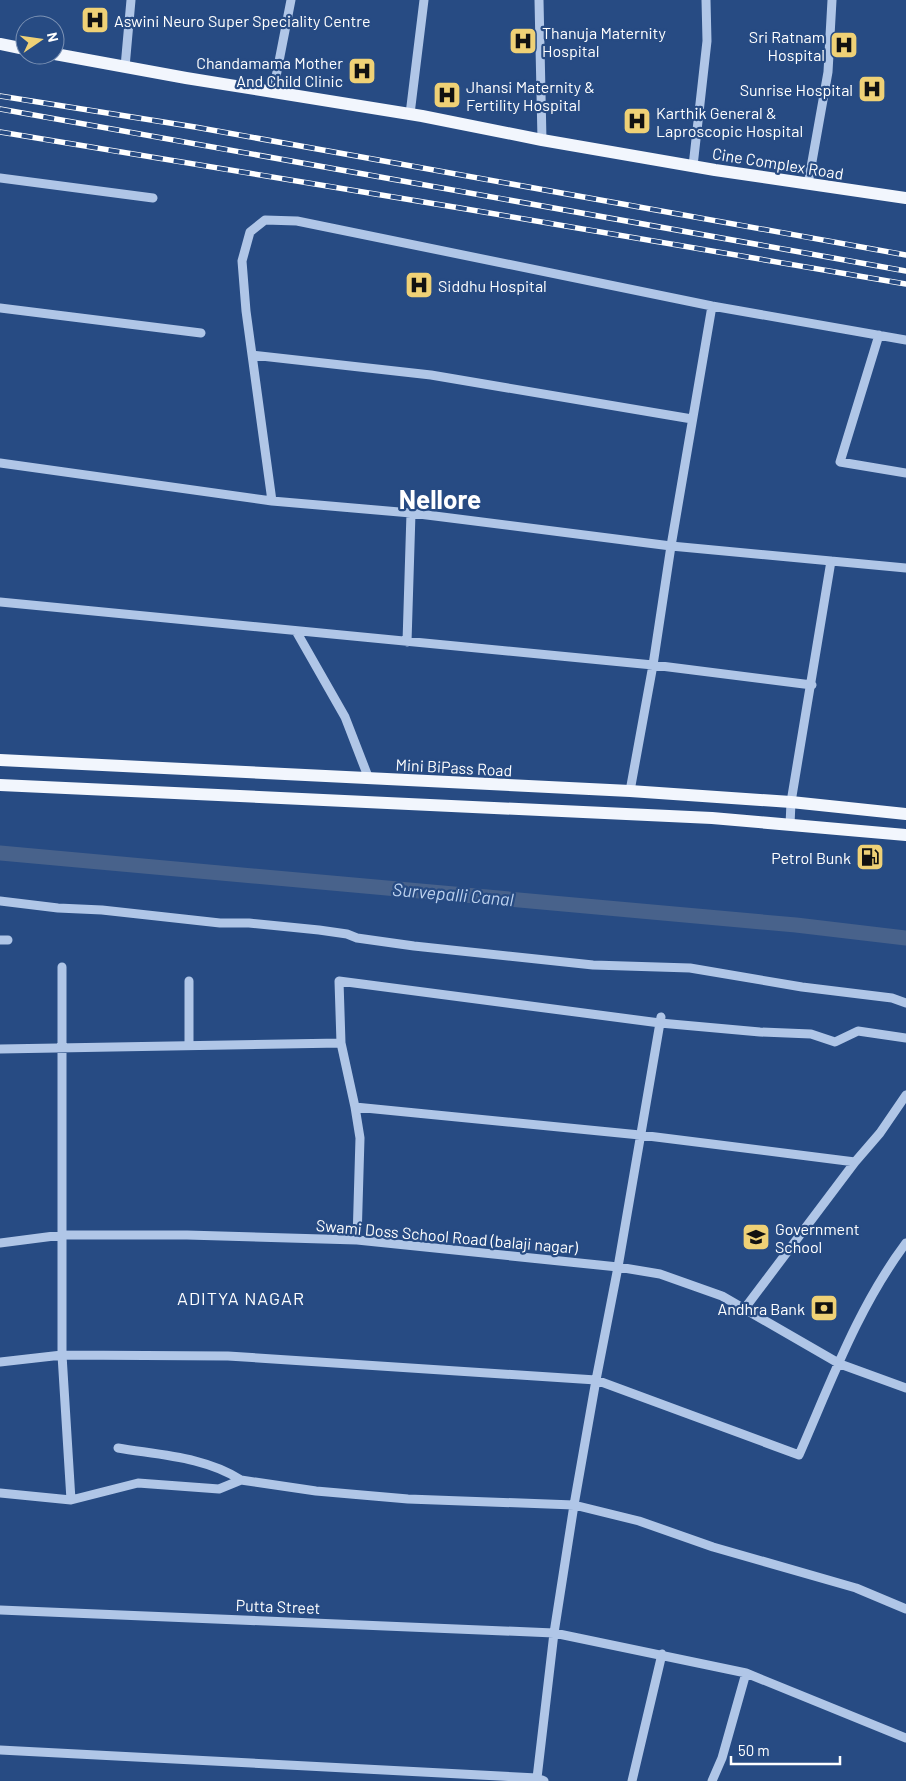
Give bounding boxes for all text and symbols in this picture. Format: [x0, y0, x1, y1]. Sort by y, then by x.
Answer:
hospital icon: Aswini Neuro Super Speciality Centre [80, 5, 110, 35]
place label: Aswini Neuro Super Speciality Centre [114, 11, 370, 30]
north arrow [15, 15, 65, 65]
place label: Thanuja Maternity Hospital [542, 23, 666, 60]
hospital icon: Thanuja Maternity Hospital [508, 26, 538, 56]
place label: Sri Ratnam Hospital [749, 27, 825, 64]
hospital icon: Sri Ratnam Hospital [829, 30, 859, 60]
text: N [44, 31, 62, 43]
place label: Chandamama Mother And Child Clinic [196, 53, 343, 90]
hospital icon: Chandamama Mother And Child Clinic [347, 56, 377, 86]
hospital icon: Sunrise Hospital [857, 74, 887, 104]
place label: Jhansi Maternity & Fertility Hospital [466, 77, 595, 114]
hospital icon: Jhansi Maternity & Fertility Hospital [432, 80, 462, 110]
place label: Sunrise Hospital [740, 80, 853, 99]
place label: Karthik General & Laproscopic Hospital [656, 103, 803, 140]
hospital icon: Karthik General & Laproscopic Hospital [622, 106, 652, 136]
street label: Cine Complex Road [711, 143, 845, 183]
hospital icon: Siddhu Hospital [404, 270, 434, 300]
place label: Siddhu Hospital [438, 276, 547, 295]
district label: Nellore [399, 483, 481, 514]
street label: Mini BiPass Road [395, 754, 513, 780]
fuel station icon: Petrol Bunk [855, 842, 885, 872]
place label: Petrol Bunk [771, 848, 851, 867]
water label: Survepalli Canal [391, 878, 515, 910]
street label: Swami Doss School Road (balaji nagar) [315, 1215, 580, 1257]
place label: Government School [775, 1219, 860, 1256]
school or university icon: Government School [741, 1222, 771, 1252]
district label: ADITYA NAGAR [177, 1287, 305, 1309]
bank icon: Andhra Bank [809, 1293, 839, 1323]
place label: Andhra Bank [718, 1299, 805, 1318]
street label: Putta Street [235, 1595, 321, 1617]
scale bar [731, 1734, 840, 1766]
text: 50 m [738, 1741, 770, 1759]

